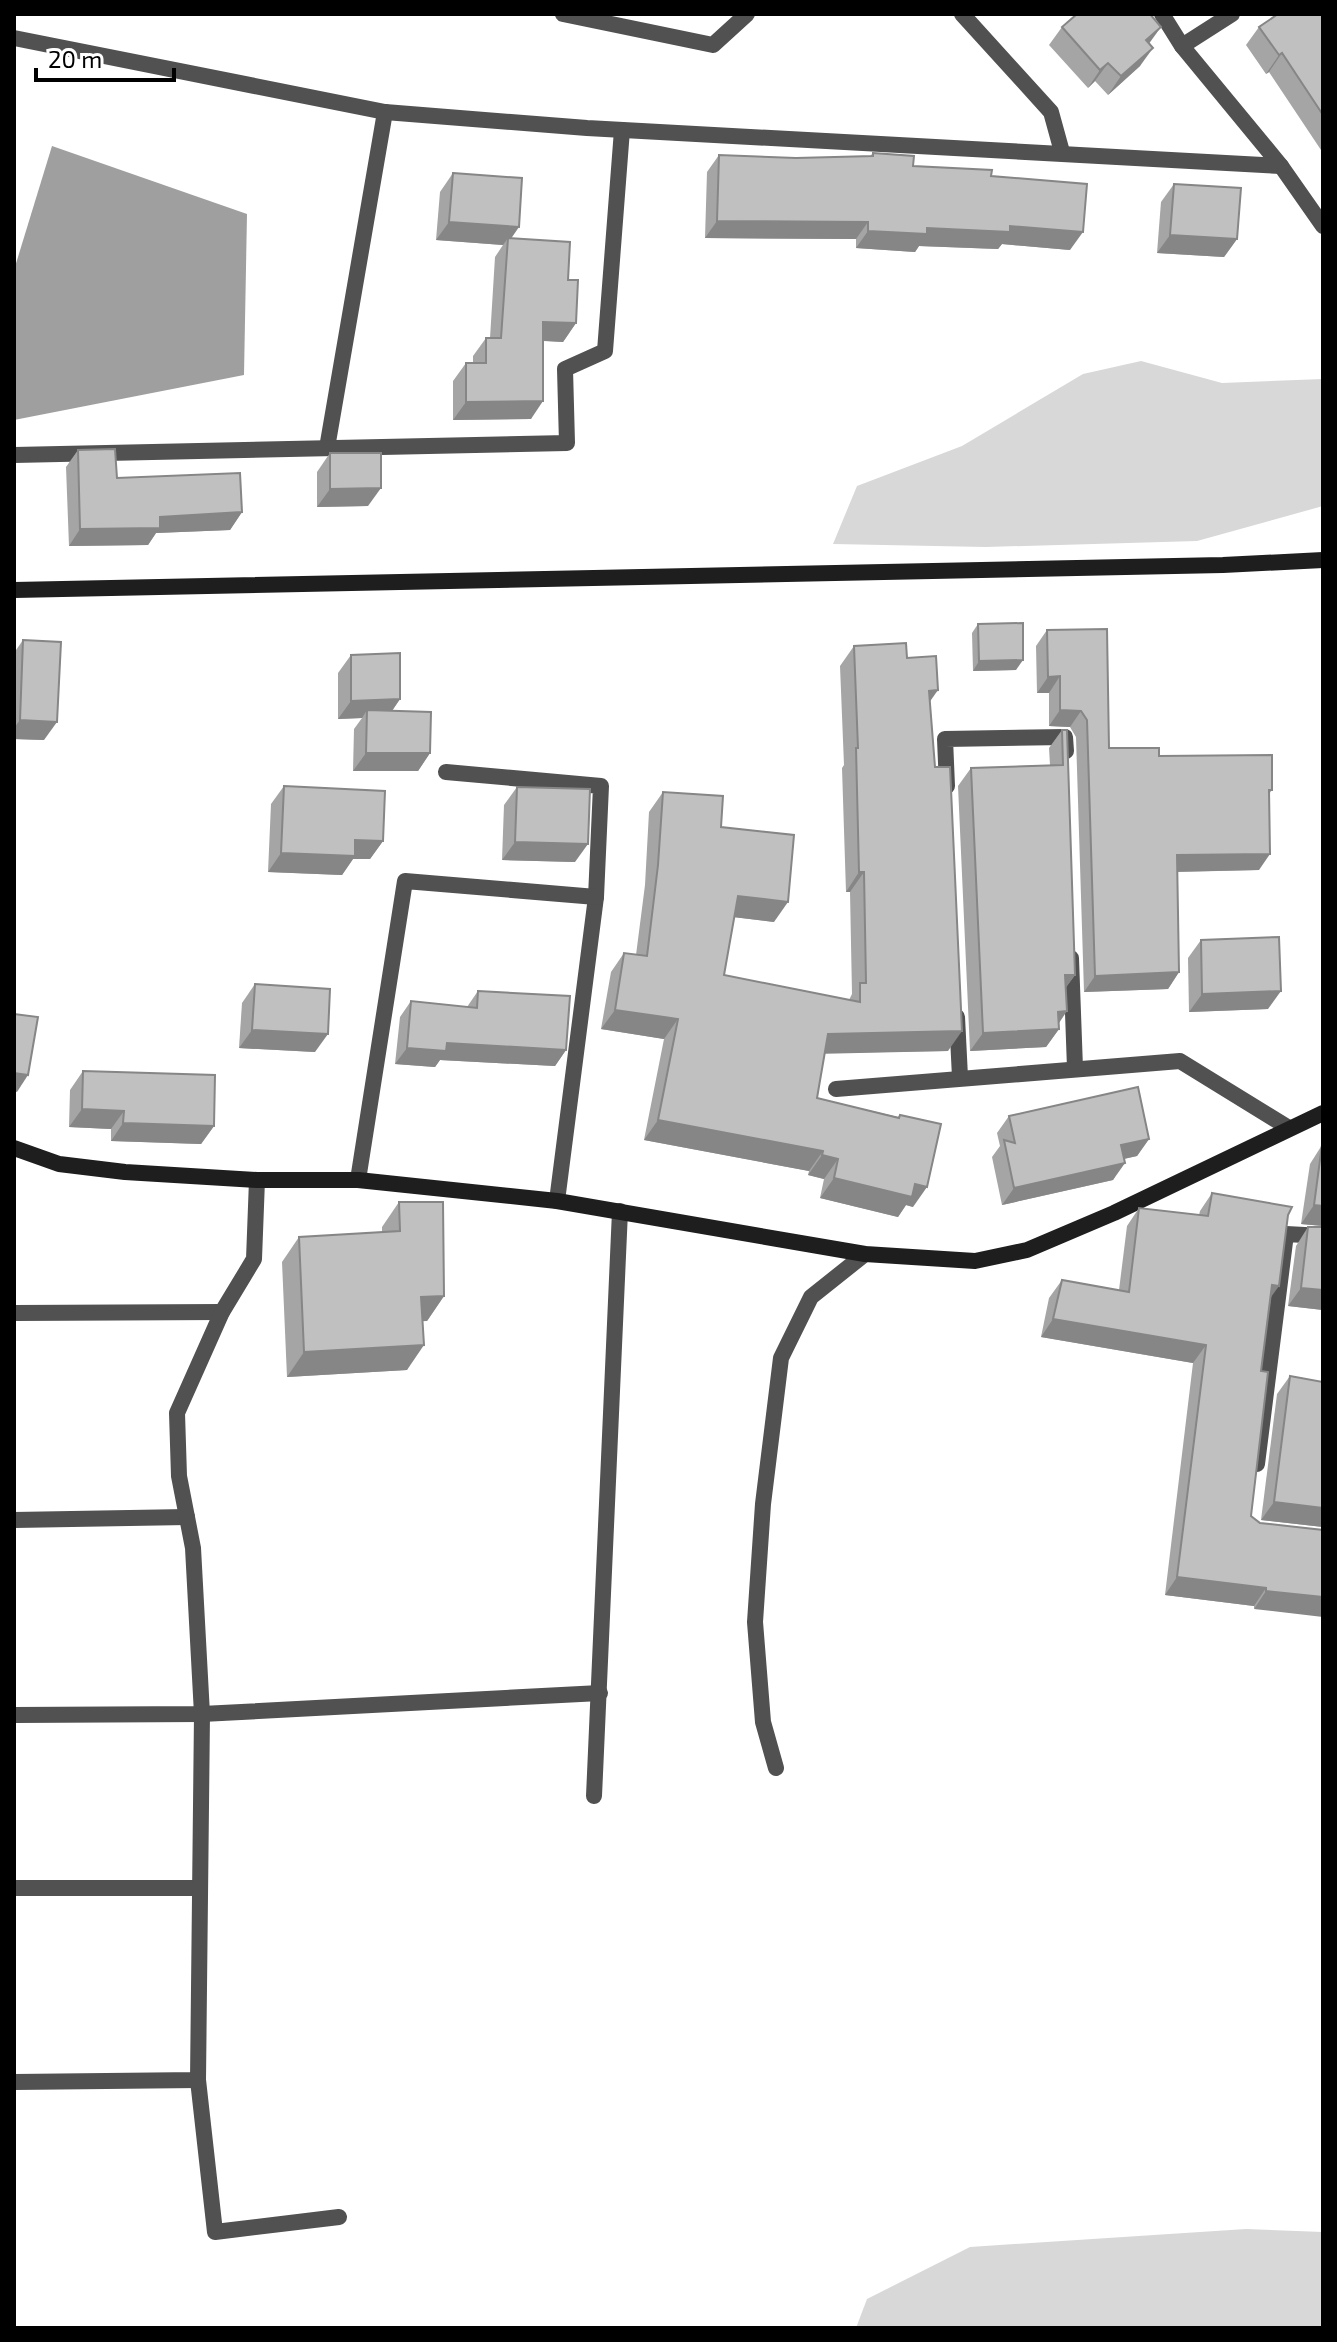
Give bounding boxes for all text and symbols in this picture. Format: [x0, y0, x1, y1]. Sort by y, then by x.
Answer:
scale bar [36, 32, 174, 82]
text: 20 m [48, 44, 102, 73]

